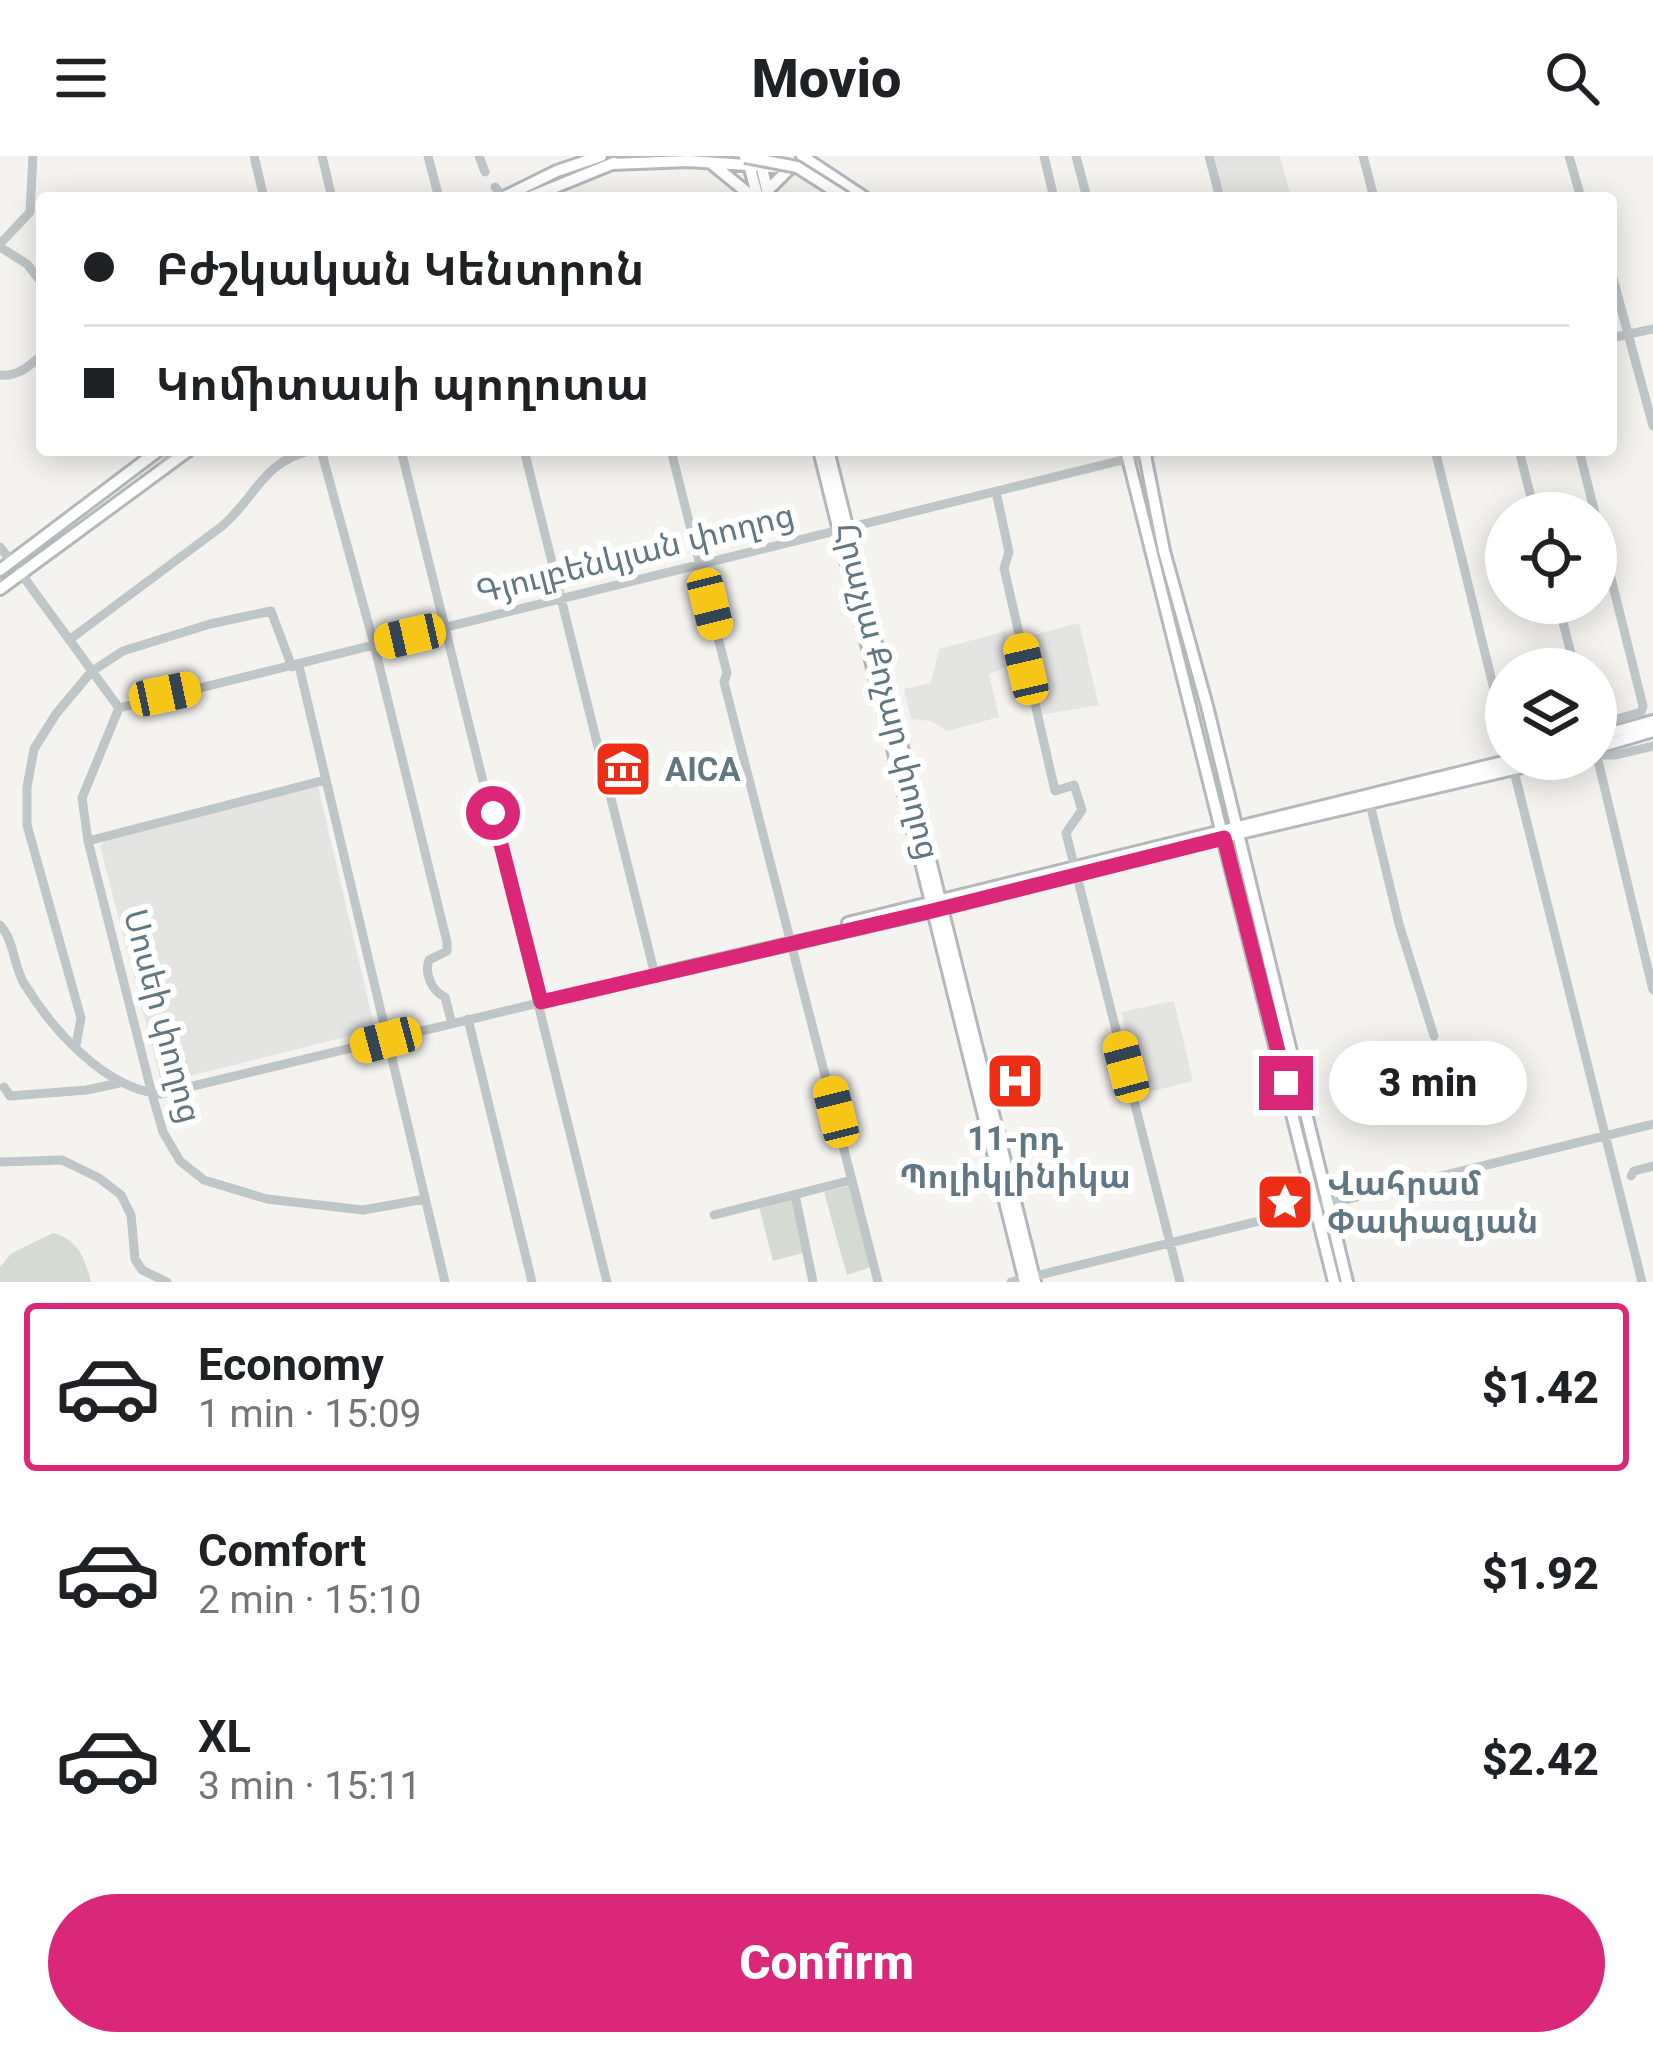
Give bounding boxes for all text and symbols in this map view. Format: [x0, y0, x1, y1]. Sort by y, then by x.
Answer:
icon: menu [48, 45, 114, 111]
icon: search [1539, 45, 1605, 111]
text: Movio [752, 47, 901, 110]
text: Բժշկական Կենտրոն [156, 243, 644, 296]
text: Կոմիտասի պողոտա [156, 358, 649, 411]
map controls [1485, 492, 1617, 780]
button: locate [1485, 492, 1617, 624]
street label: Գյուլբենկյան փողոց [472, 495, 798, 611]
street label: Հրաչյա Քոչար փողոց [827, 519, 949, 863]
car [684, 565, 736, 643]
car [371, 610, 449, 662]
car [1000, 630, 1052, 708]
button: layers [1485, 648, 1617, 780]
car [126, 669, 204, 719]
museum icon: AICA [592, 738, 654, 800]
place label: AICA [665, 750, 741, 789]
route start [466, 786, 520, 840]
street label: Սոսեի փողոց [116, 905, 210, 1127]
car [347, 1013, 425, 1067]
car [1099, 1028, 1153, 1106]
callout: 3 min [1328, 1041, 1526, 1125]
hospital icon: 11-րդ Պոլիկլինիկա [984, 1050, 1046, 1112]
route end [1259, 1056, 1313, 1110]
text: 3 min [1379, 1060, 1477, 1106]
car [810, 1073, 862, 1151]
place label: 11-րդ Պոլիկլինիկա [899, 1119, 1131, 1196]
place label: Վահրամ Փափազյան [1327, 1164, 1538, 1241]
place icon: Վահրամ Փափազյան [1254, 1171, 1316, 1233]
icon: car [54, 1333, 162, 1441]
text: Economy [198, 1338, 384, 1391]
text: $1.42 [1482, 1361, 1599, 1414]
text: 1 min · 15:09 [198, 1391, 421, 1437]
icon: car [54, 1519, 162, 1627]
text: Comfort [198, 1524, 366, 1577]
text: $1.92 [1482, 1547, 1599, 1600]
text: 2 min · 15:10 [198, 1577, 421, 1623]
icon: car [54, 1705, 162, 1813]
text: XL [198, 1710, 251, 1763]
text: $2.42 [1482, 1733, 1599, 1786]
text: 3 min · 15:11 [198, 1763, 421, 1809]
button: Confirm [48, 1894, 1605, 2032]

